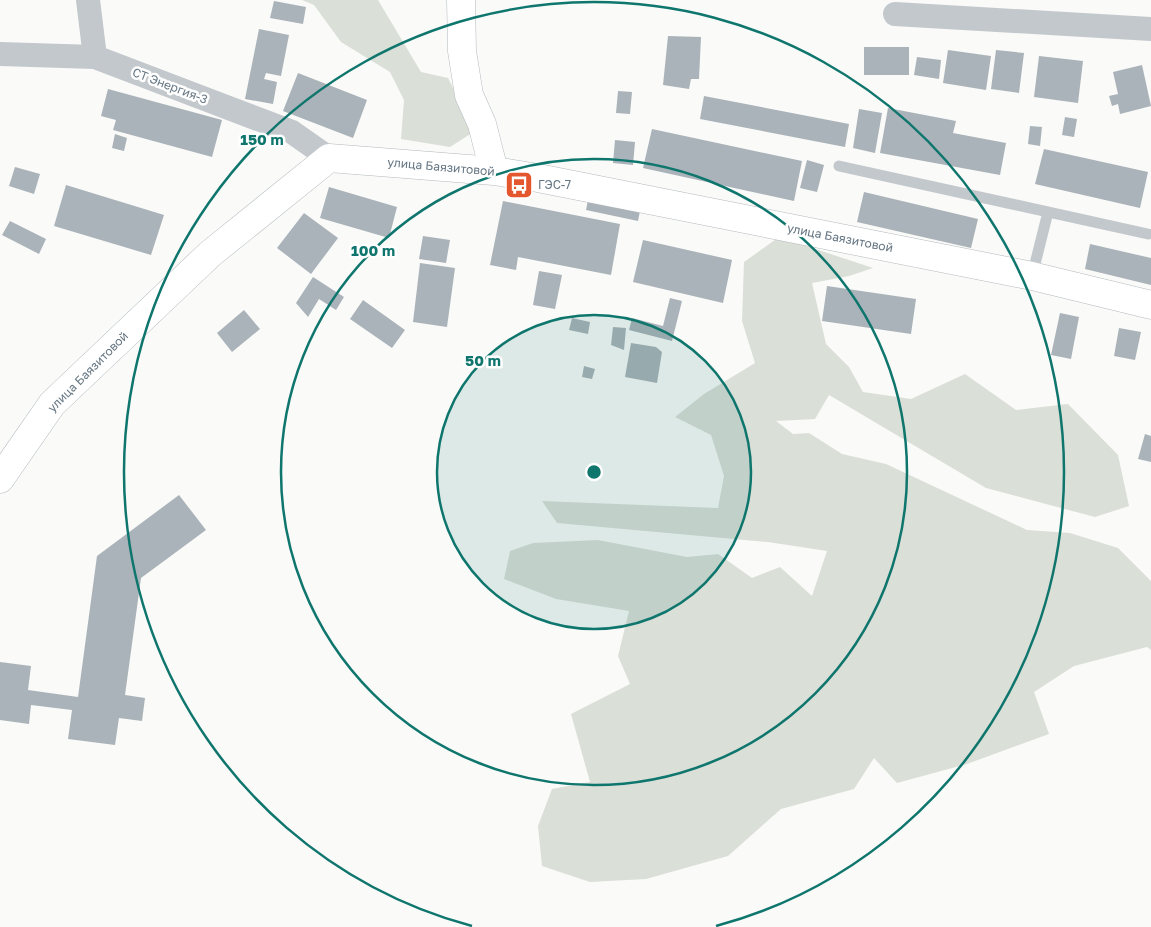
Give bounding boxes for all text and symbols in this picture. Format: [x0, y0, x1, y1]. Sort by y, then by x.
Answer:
street label: СТ Энергия-3 [130, 64, 210, 107]
text: 150 m [240, 130, 284, 148]
street label: улица Баязитовой [387, 154, 495, 179]
bus stop icon: ГЭС-7 [504, 170, 534, 200]
place label: ГЭС-7 [538, 177, 571, 192]
street label: улица Баязитовой [786, 220, 894, 255]
text: 100 m [351, 241, 395, 259]
street label: улица Баязитовой [44, 328, 131, 415]
text: 50 m [465, 351, 501, 369]
centre of rings [585, 463, 603, 481]

